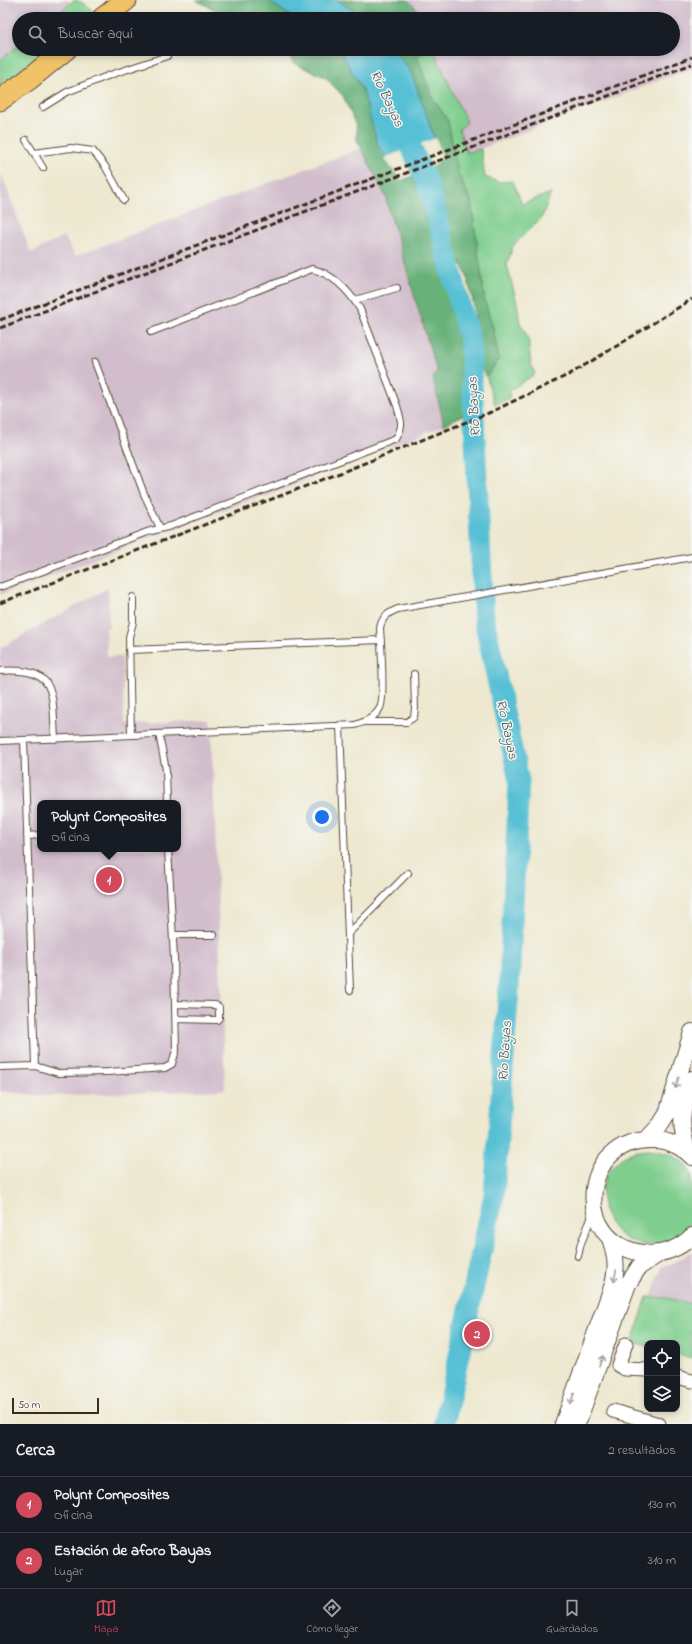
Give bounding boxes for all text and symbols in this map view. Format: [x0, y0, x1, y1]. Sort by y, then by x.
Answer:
search box [12, 12, 680, 56]
icon: search [26, 23, 48, 45]
text: Buscar aquí [58, 23, 133, 45]
water label: Río Bayas [364, 67, 409, 131]
water label: Río Bayas [462, 375, 487, 438]
water label: Río Bayas [490, 698, 523, 762]
popup [37, 800, 181, 852]
text: Polynt Composites [51, 806, 167, 828]
your location [312, 807, 332, 827]
text: Oficina [51, 828, 90, 847]
pin: 1 [96, 865, 122, 895]
water label: Río Bayas [493, 1019, 518, 1082]
one-way arrow [673, 1076, 680, 1089]
one-way arrow [610, 1269, 618, 1282]
pin: 2 [464, 1319, 490, 1349]
map controls [644, 1340, 680, 1412]
button: locate [644, 1340, 680, 1376]
one-way arrow [597, 1356, 605, 1368]
button: layers [644, 1376, 680, 1412]
one-way arrow [568, 1392, 576, 1404]
scale bar [12, 1396, 99, 1415]
text: 50 m [18, 1397, 40, 1413]
text: Cerca [16, 1438, 55, 1463]
text: 2 resultados [608, 1441, 676, 1460]
text: Polynt Composites [54, 1484, 170, 1506]
text: 1 [27, 1495, 31, 1514]
text: 130 m [648, 1495, 676, 1514]
text: Oficina [54, 1506, 92, 1525]
text: Estación de aforo Bayas [54, 1540, 212, 1562]
text: 2 [26, 1551, 32, 1570]
text: 310 m [648, 1551, 676, 1570]
text: Lugar [54, 1562, 83, 1581]
tab: Mapa [94, 1597, 118, 1637]
tab: Cómo llegar [306, 1597, 358, 1637]
tab: Guardados [546, 1597, 598, 1637]

